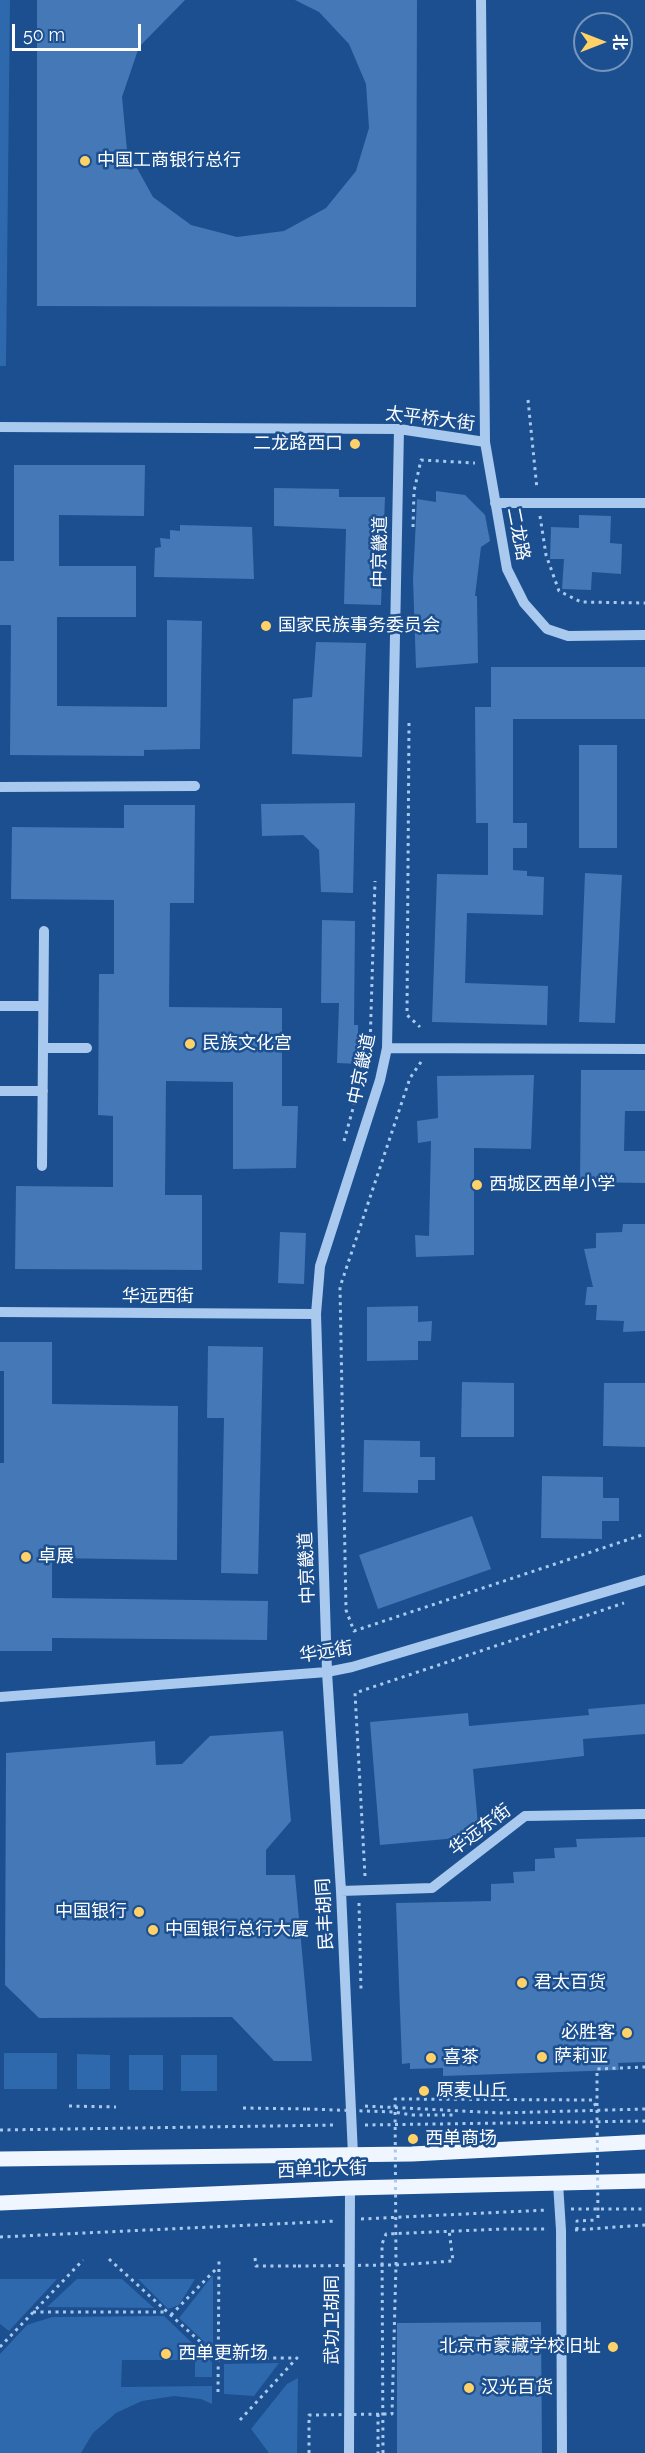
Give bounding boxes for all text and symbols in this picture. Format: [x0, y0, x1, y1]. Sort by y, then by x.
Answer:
scale bar [15, 12, 144, 50]
north arrow [573, 12, 633, 72]
text: 50 m [23, 24, 65, 45]
text: 北 [610, 34, 629, 50]
place label: 中国工商银行总行 [97, 150, 241, 172]
marker: 中国工商银行总行 [78, 154, 92, 168]
street label: 太平桥大街 [384, 403, 476, 435]
place label: 二龙路西口 [253, 433, 343, 455]
marker: 二龙路西口 [348, 437, 362, 451]
street label: 二龙路 [502, 505, 534, 563]
street label: 中京畿道 [369, 516, 391, 588]
place label: 国家民族事务委员会 [278, 615, 440, 637]
marker: 国家民族事务委员会 [259, 619, 273, 633]
street label: 中京畿道 [344, 1032, 380, 1106]
place label: 民族文化宫 [202, 1033, 292, 1055]
marker: 民族文化宫 [183, 1037, 197, 1051]
place label: 西城区西单小学 [489, 1174, 615, 1196]
marker: 西城区西单小学 [470, 1178, 484, 1192]
street label: 华远西街 [122, 1286, 194, 1308]
street label: 中京畿道 [295, 1532, 319, 1604]
place label: 卓展 [38, 1546, 74, 1568]
marker: 卓展 [19, 1550, 33, 1564]
street label: 华远街 [298, 1637, 354, 1667]
street label: 华远东街 [445, 1800, 515, 1860]
street label: 民丰胡同 [312, 1877, 338, 1951]
place label: 中国银行 [55, 1901, 127, 1923]
marker: 中国银行 [132, 1905, 146, 1919]
place label: 中国银行总行大厦 [165, 1919, 309, 1941]
marker: 中国银行总行大厦 [146, 1923, 160, 1937]
place label: 君太百货 [534, 1972, 606, 1994]
marker: 君太百货 [515, 1976, 529, 1990]
place label: 必胜客 [561, 2022, 615, 2044]
marker: 必胜客 [620, 2026, 634, 2040]
place label: 萨莉亚 [554, 2046, 608, 2068]
place label: 喜茶 [443, 2047, 479, 2069]
marker: 萨莉亚 [535, 2050, 549, 2064]
marker: 喜茶 [424, 2051, 438, 2065]
place label: 原麦山丘 [436, 2080, 508, 2102]
marker: 原麦山丘 [417, 2084, 431, 2098]
place label: 西单商场 [425, 2128, 497, 2150]
marker: 西单商场 [406, 2132, 420, 2146]
street label: 西单北大街 [277, 2158, 367, 2182]
street label: 武功卫胡同 [322, 2275, 344, 2365]
place label: 北京市蒙藏学校旧址 [439, 2336, 601, 2358]
marker: 北京市蒙藏学校旧址 [606, 2340, 620, 2354]
place label: 西单更新场 [178, 2343, 268, 2365]
marker: 西单更新场 [159, 2347, 173, 2361]
place label: 汉光百货 [481, 2377, 553, 2399]
marker: 汉光百货 [462, 2381, 476, 2395]

